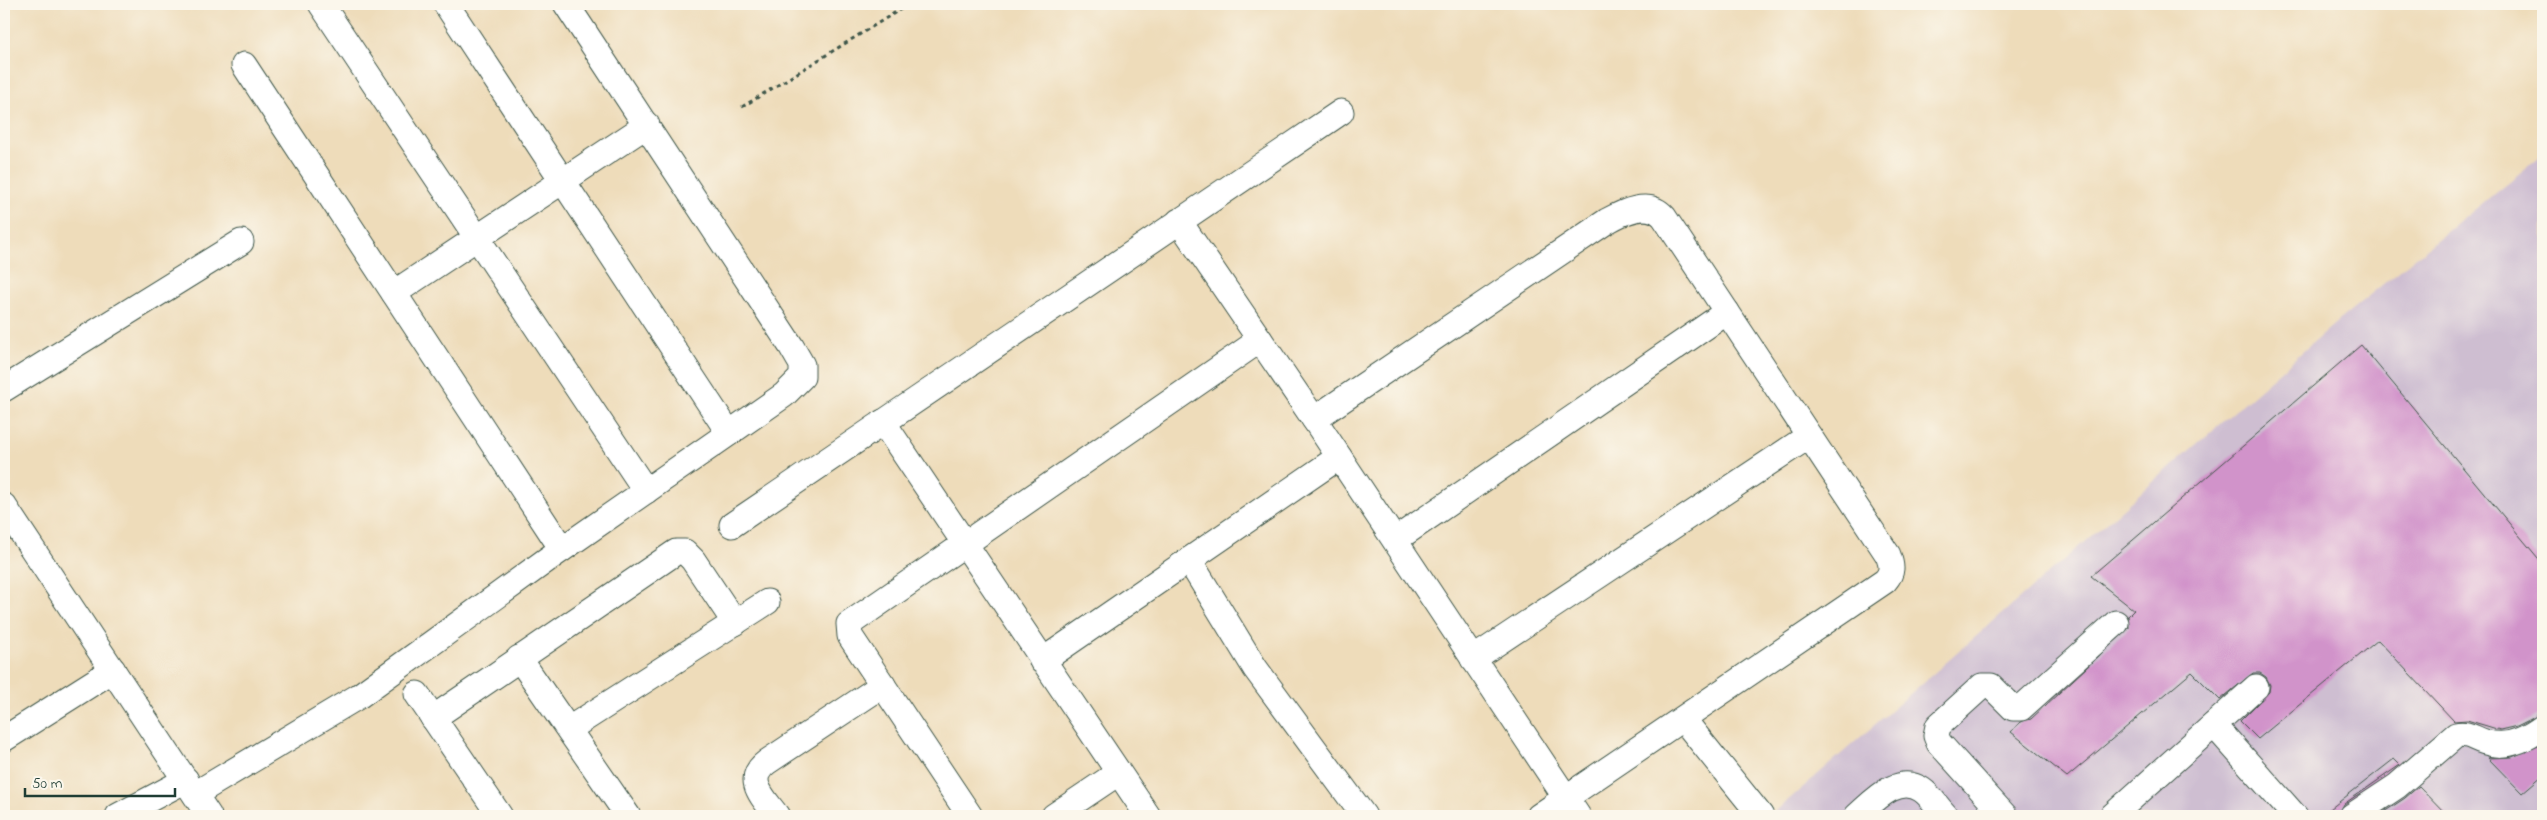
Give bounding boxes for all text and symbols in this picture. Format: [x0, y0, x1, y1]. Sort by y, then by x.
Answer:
scale bar [25, 765, 175, 797]
text: 50 m [32, 773, 63, 795]

